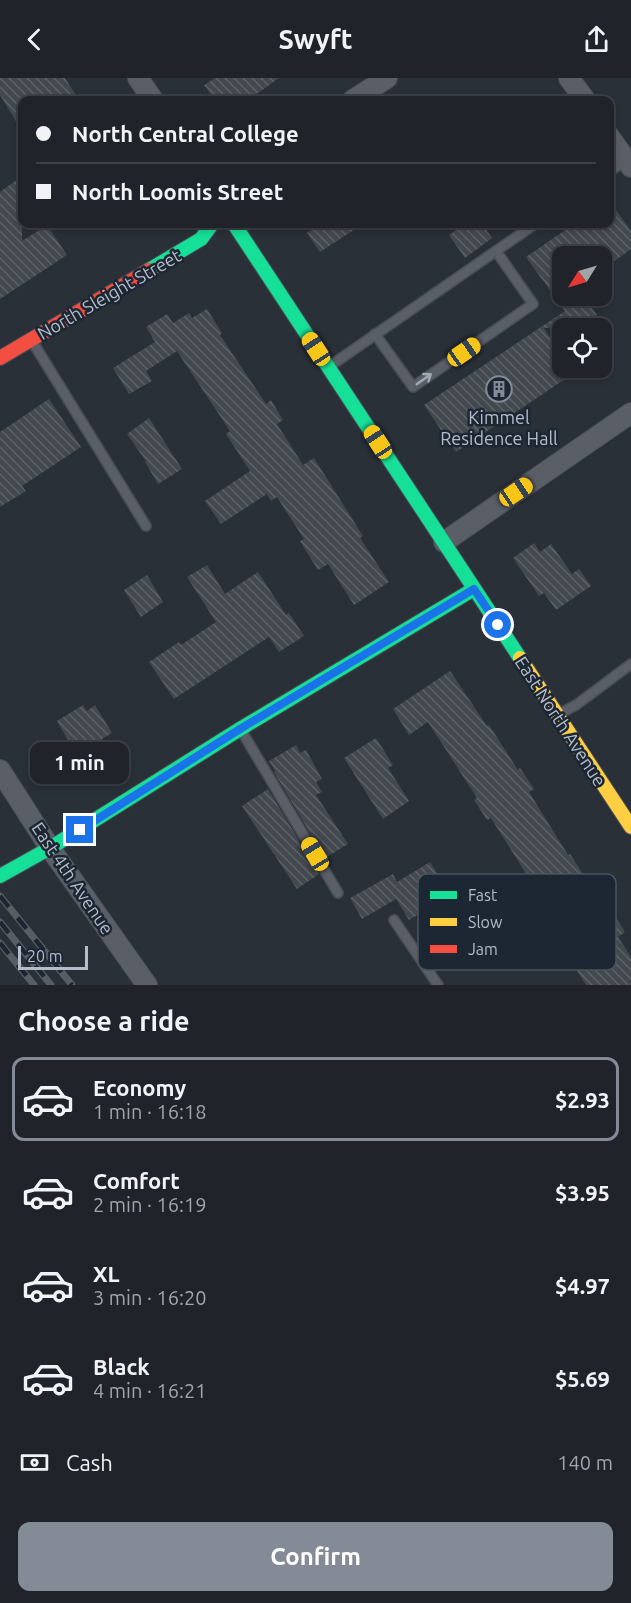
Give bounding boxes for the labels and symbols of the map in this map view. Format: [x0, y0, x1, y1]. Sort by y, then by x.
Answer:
street label: North Sleight Street [34, 245, 184, 343]
north arrow [552, 246, 612, 306]
car [299, 329, 333, 369]
car [444, 334, 484, 370]
one-way arrow [416, 373, 432, 385]
building icon: Kimmel Residence Hall [484, 374, 514, 404]
place label: Kimmel Residence Hall [440, 407, 558, 448]
car [361, 422, 395, 462]
car [496, 474, 536, 510]
route start [484, 611, 511, 638]
street label: East North Avenue [512, 652, 610, 790]
callout: 1 min [31, 743, 130, 785]
route end [66, 816, 93, 843]
street label: East 4th Avenue [28, 818, 118, 938]
car [298, 834, 332, 874]
legend [418, 874, 616, 970]
text: Fast [468, 886, 498, 904]
text: Slow [468, 913, 503, 931]
text: Jam [468, 940, 498, 958]
scale bar [18, 943, 88, 971]

